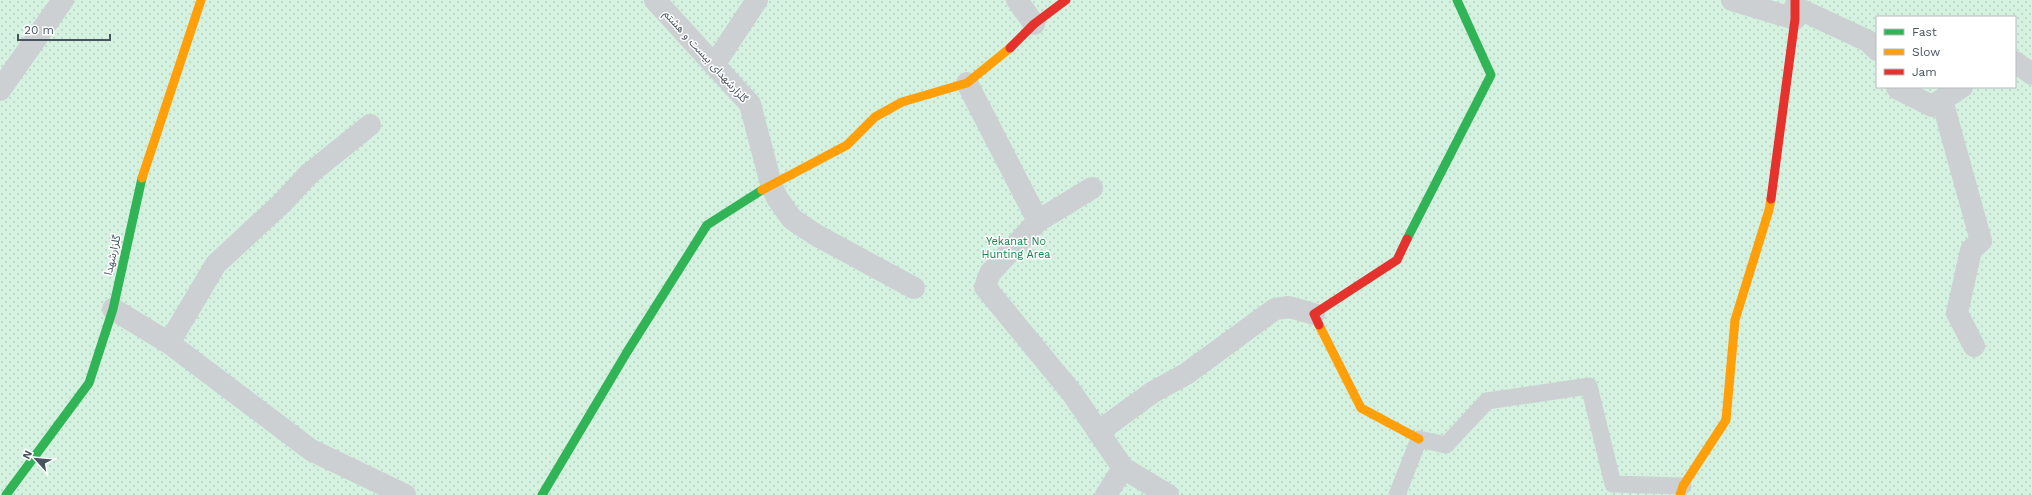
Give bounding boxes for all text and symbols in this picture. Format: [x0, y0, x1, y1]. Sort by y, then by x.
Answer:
street label: گلزارشهدای بیست و هشتم [659, 7, 751, 107]
scale bar [18, 16, 110, 42]
legend [1876, 16, 2016, 88]
text: 20 m [24, 23, 54, 37]
text: Fast [1912, 25, 1937, 39]
text: Slow [1912, 45, 1940, 59]
text: Jam [1912, 65, 1937, 79]
street label: گلزارشهدا [102, 233, 124, 277]
park label: Yekanat No Hunting Area [981, 235, 1051, 261]
north arrow [16, 439, 56, 479]
text: N [20, 448, 35, 461]

